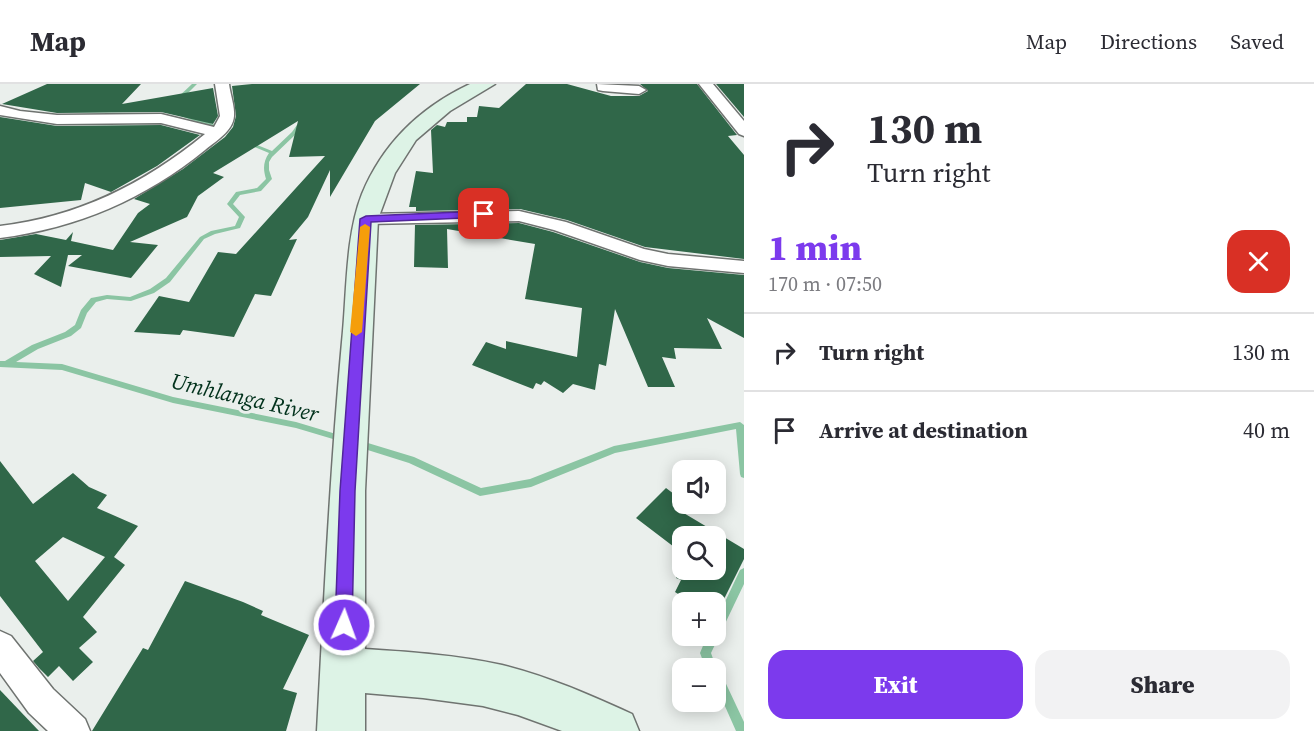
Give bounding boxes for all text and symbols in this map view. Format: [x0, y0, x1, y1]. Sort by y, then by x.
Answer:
text: Map [30, 22, 86, 60]
text: Map [1026, 27, 1067, 56]
text: Directions [1100, 27, 1197, 56]
text: Saved [1230, 27, 1284, 56]
text: 130 m [867, 99, 982, 157]
icon: right [768, 108, 846, 186]
text: Turn right [867, 154, 991, 191]
pin [458, 188, 509, 239]
icon: arrive [467, 197, 500, 230]
text: 1 min [768, 223, 862, 272]
button: close [1227, 230, 1290, 293]
text: 170 m · 07:50 [768, 270, 882, 298]
icon: right [768, 336, 801, 369]
text: Turn right [819, 337, 924, 367]
text: 130 m [1232, 337, 1290, 367]
water label: Umhlanga River [168, 365, 323, 429]
icon: arrive [768, 414, 801, 447]
text: Arrive at destination [819, 415, 1028, 445]
text: 40 m [1243, 415, 1290, 445]
map controls [672, 460, 726, 712]
button: sound [672, 460, 726, 514]
button: search [672, 526, 726, 580]
button: + [672, 592, 726, 646]
position arrow [312, 593, 376, 657]
button: Exit [768, 650, 1023, 719]
button: Share [1035, 650, 1290, 719]
button: − [672, 658, 726, 712]

